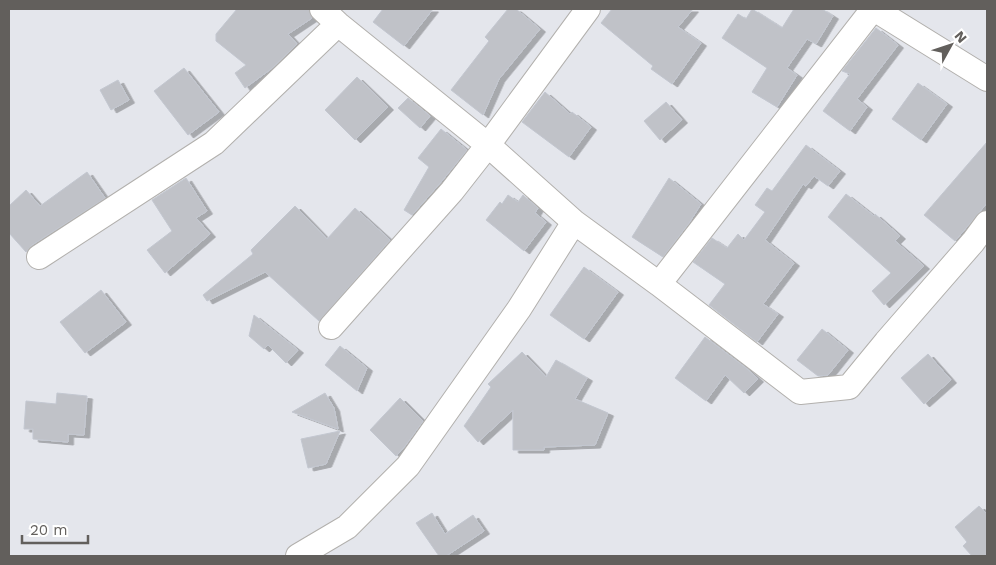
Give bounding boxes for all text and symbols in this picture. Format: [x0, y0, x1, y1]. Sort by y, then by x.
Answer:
north arrow [926, 20, 976, 70]
text: N [951, 28, 970, 46]
scale bar [22, 512, 89, 544]
text: 20 m [30, 521, 68, 539]

